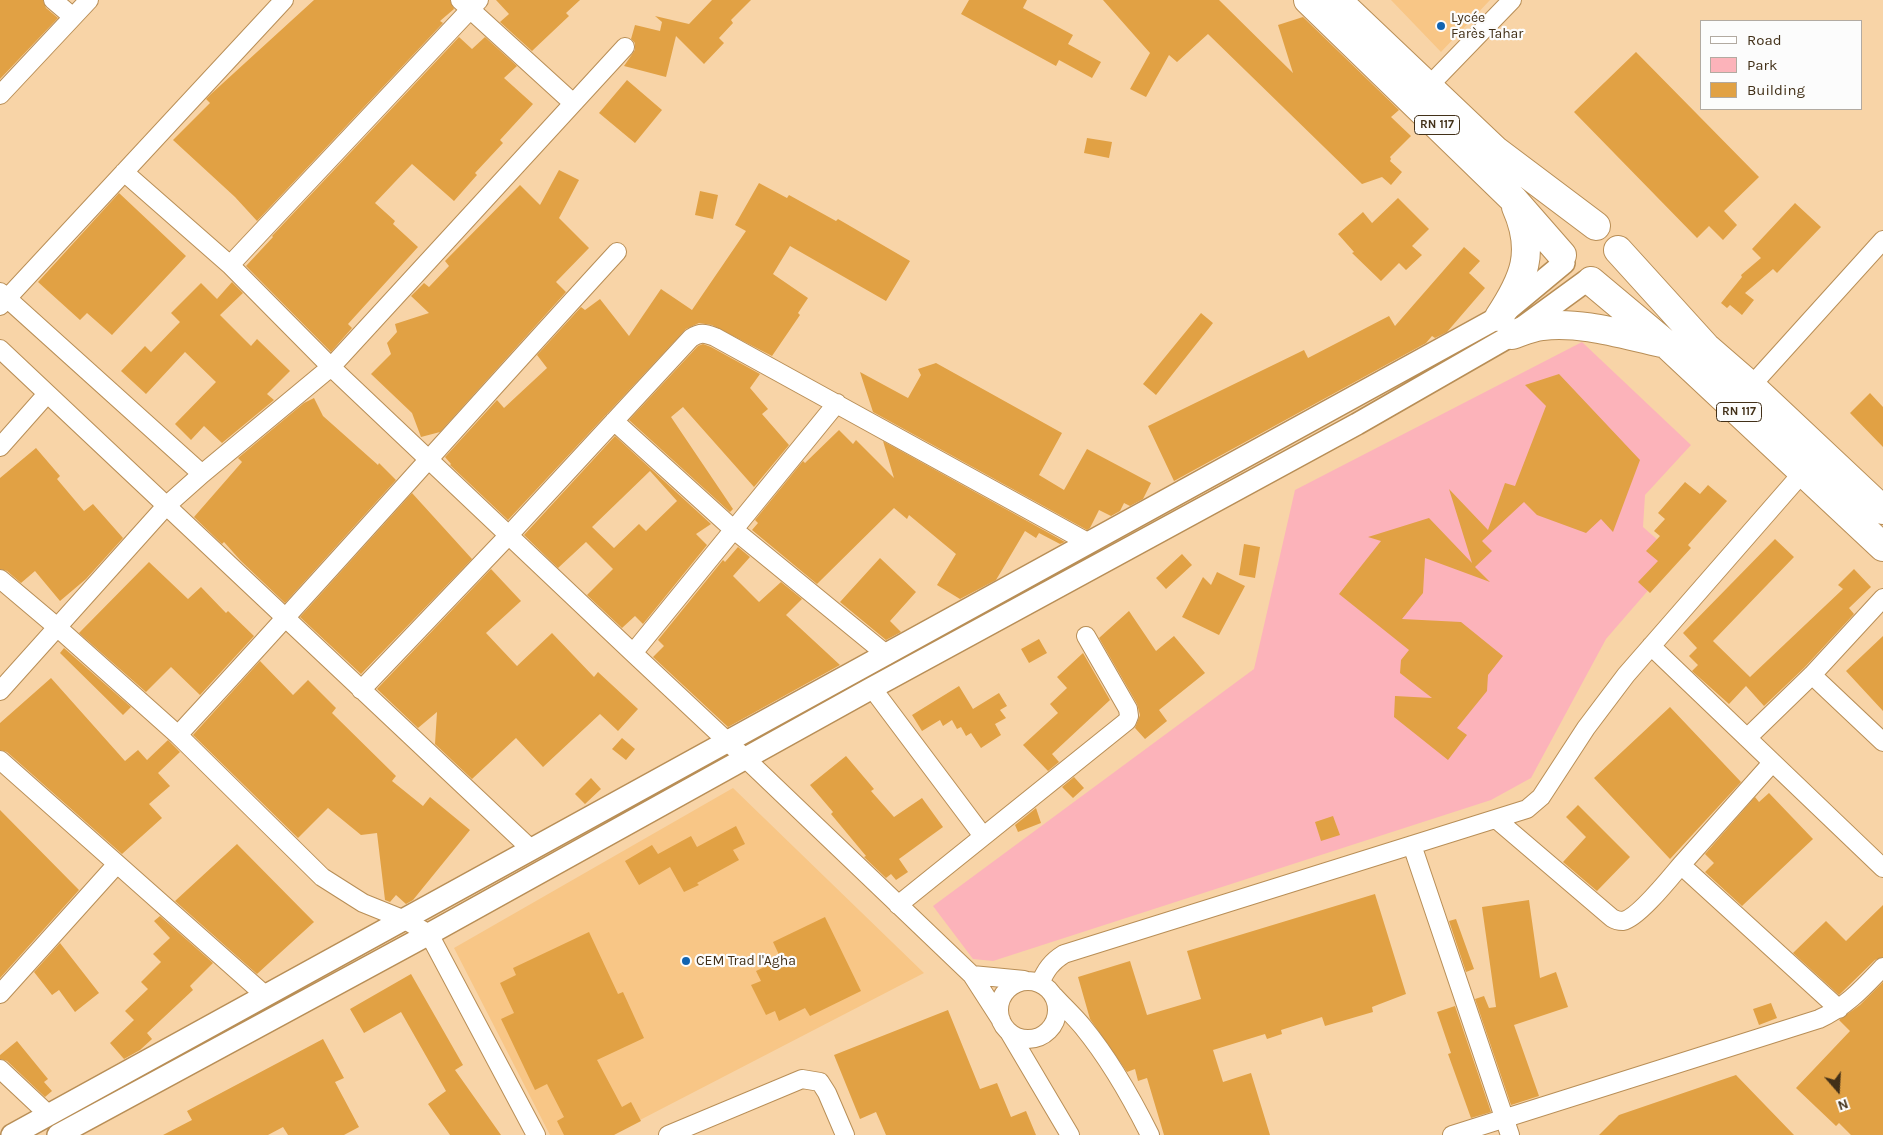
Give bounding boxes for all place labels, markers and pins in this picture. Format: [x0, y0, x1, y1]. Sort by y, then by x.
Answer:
place label: Lycée Farès Tahar [1451, 10, 1523, 42]
marker: Lycée Farès Tahar [1435, 20, 1447, 32]
place label: CEM Trad l'Agha [696, 953, 796, 969]
marker: CEM Trad l'Agha [680, 955, 692, 967]

